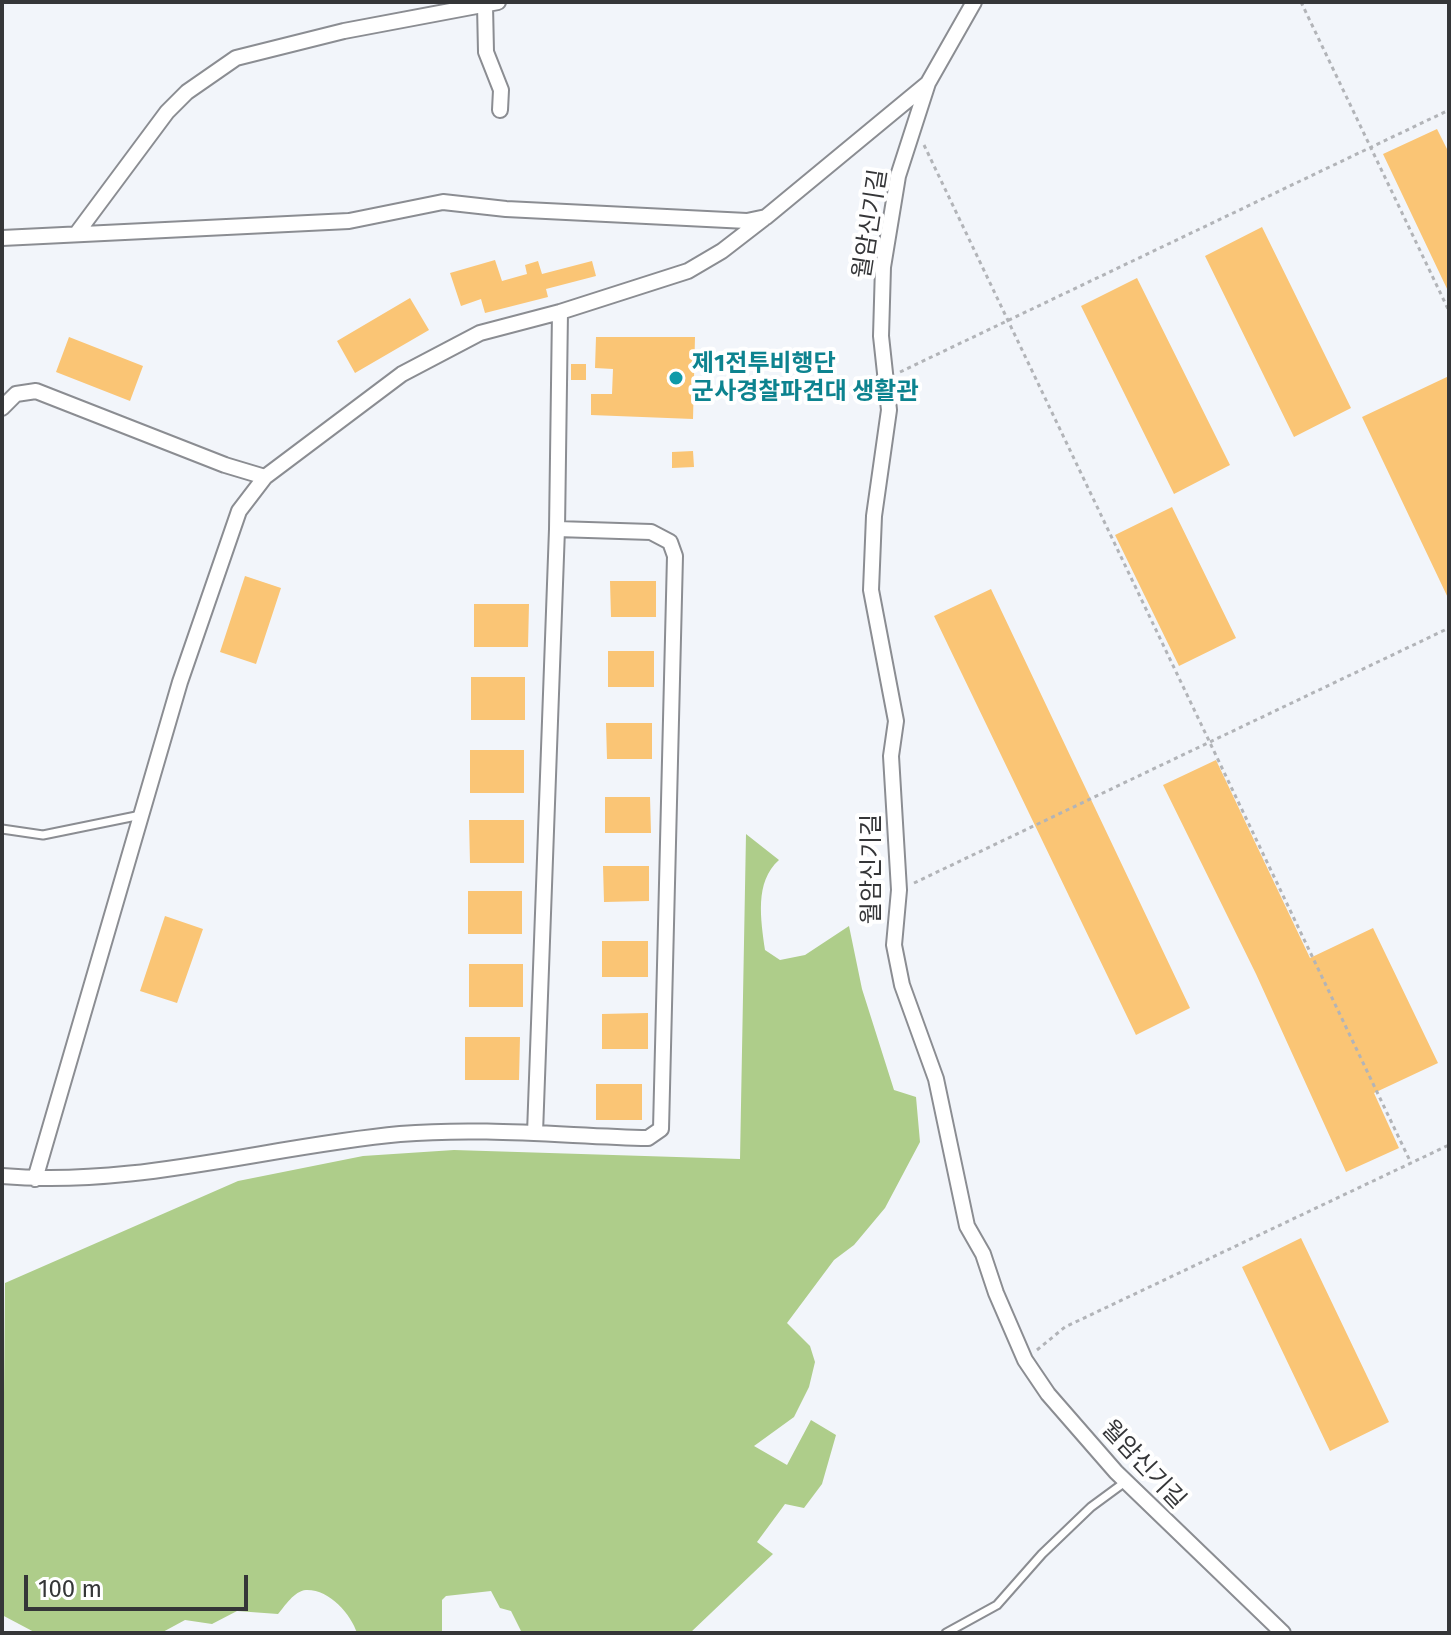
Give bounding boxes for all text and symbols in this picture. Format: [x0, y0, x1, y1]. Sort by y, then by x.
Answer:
street label: 월암신기길 [848, 167, 894, 281]
place label: 제1전투비행단 군사경찰파견대 생활관 [692, 350, 918, 406]
marker: 제1전투비행단 군사경찰파견대 생활관 [667, 369, 685, 387]
street label: 월암신기길 [858, 814, 886, 924]
street label: 월암신기길 [1095, 1415, 1191, 1515]
scale bar [28, 1559, 252, 1609]
text: 100 m [38, 1575, 102, 1603]

